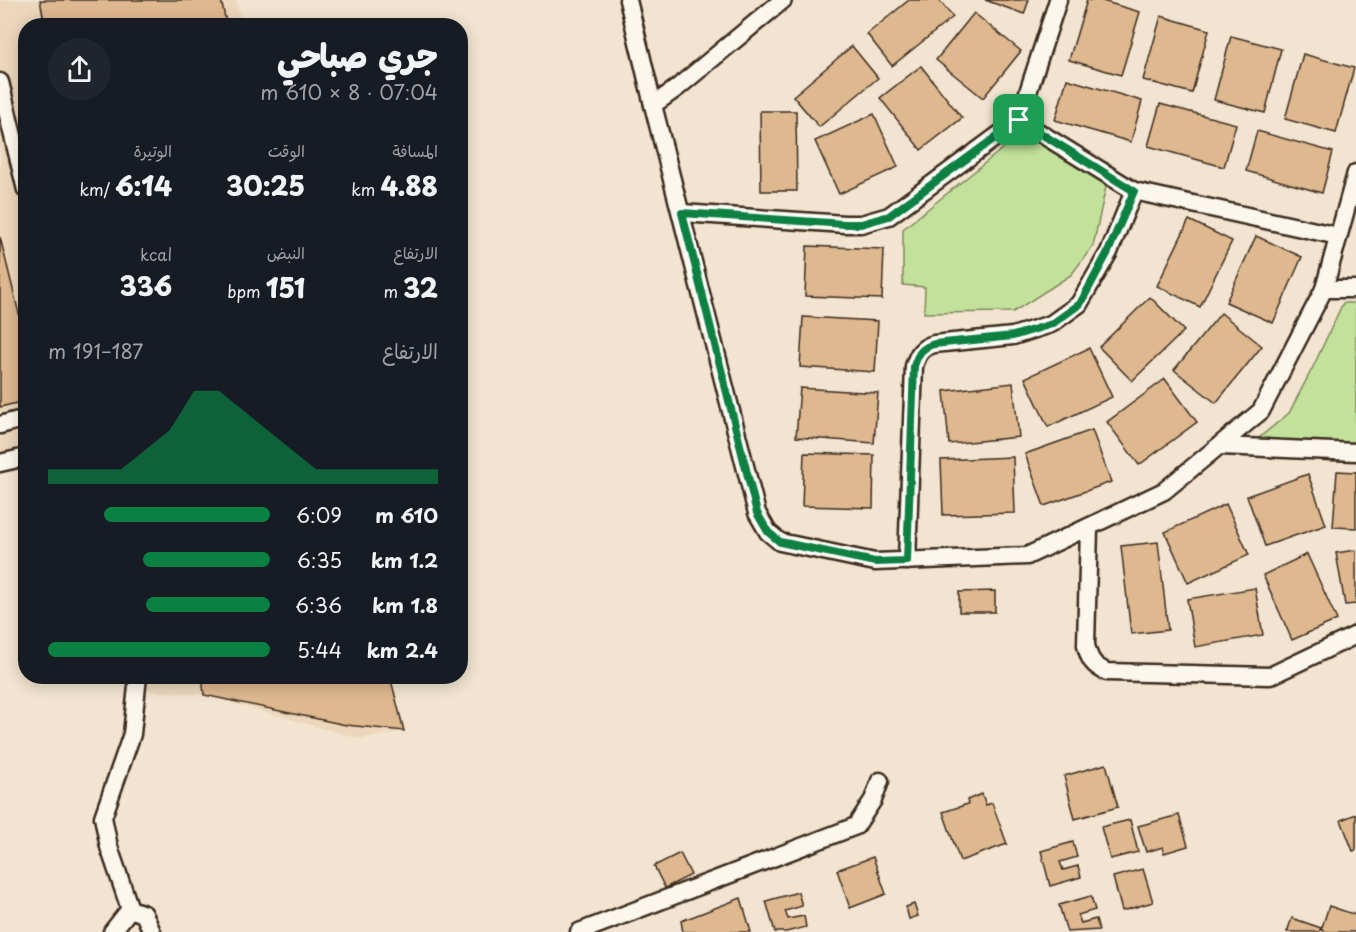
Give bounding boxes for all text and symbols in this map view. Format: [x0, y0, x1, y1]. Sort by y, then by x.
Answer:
text: جري صباحي [277, 29, 438, 79]
button: share [48, 38, 111, 101]
text: 07:04 · 8 × 610 m [260, 77, 438, 107]
pin [993, 94, 1044, 145]
icon: arrive [1002, 103, 1035, 136]
text: الوتيرة [133, 138, 172, 162]
text: الوقت [268, 138, 305, 162]
text: المسافة [392, 138, 438, 162]
text: 6:14 [115, 166, 172, 205]
text: 30:25 [226, 166, 305, 205]
text: 4.88 [381, 166, 438, 205]
text: /km [79, 177, 115, 201]
text: km [351, 177, 381, 201]
text: النبض [267, 240, 305, 264]
text: الارتفاع [393, 240, 438, 264]
text: kcal [140, 242, 172, 266]
text: 336 [120, 266, 172, 305]
text: 151 [266, 268, 305, 307]
text: 32 [403, 268, 438, 307]
text: bpm [227, 279, 266, 303]
text: m [383, 279, 403, 303]
text: 187–191 m [48, 336, 143, 366]
text: الارتفاع [382, 336, 438, 366]
text: 6:09 [296, 500, 342, 530]
text: 610 m [375, 500, 438, 530]
text: 6:35 [297, 545, 342, 575]
text: 1.2 km [371, 545, 438, 575]
text: 6:36 [295, 590, 342, 620]
text: 1.8 km [372, 590, 438, 620]
text: 5:44 [297, 635, 342, 665]
text: 2.4 km [367, 635, 438, 665]

